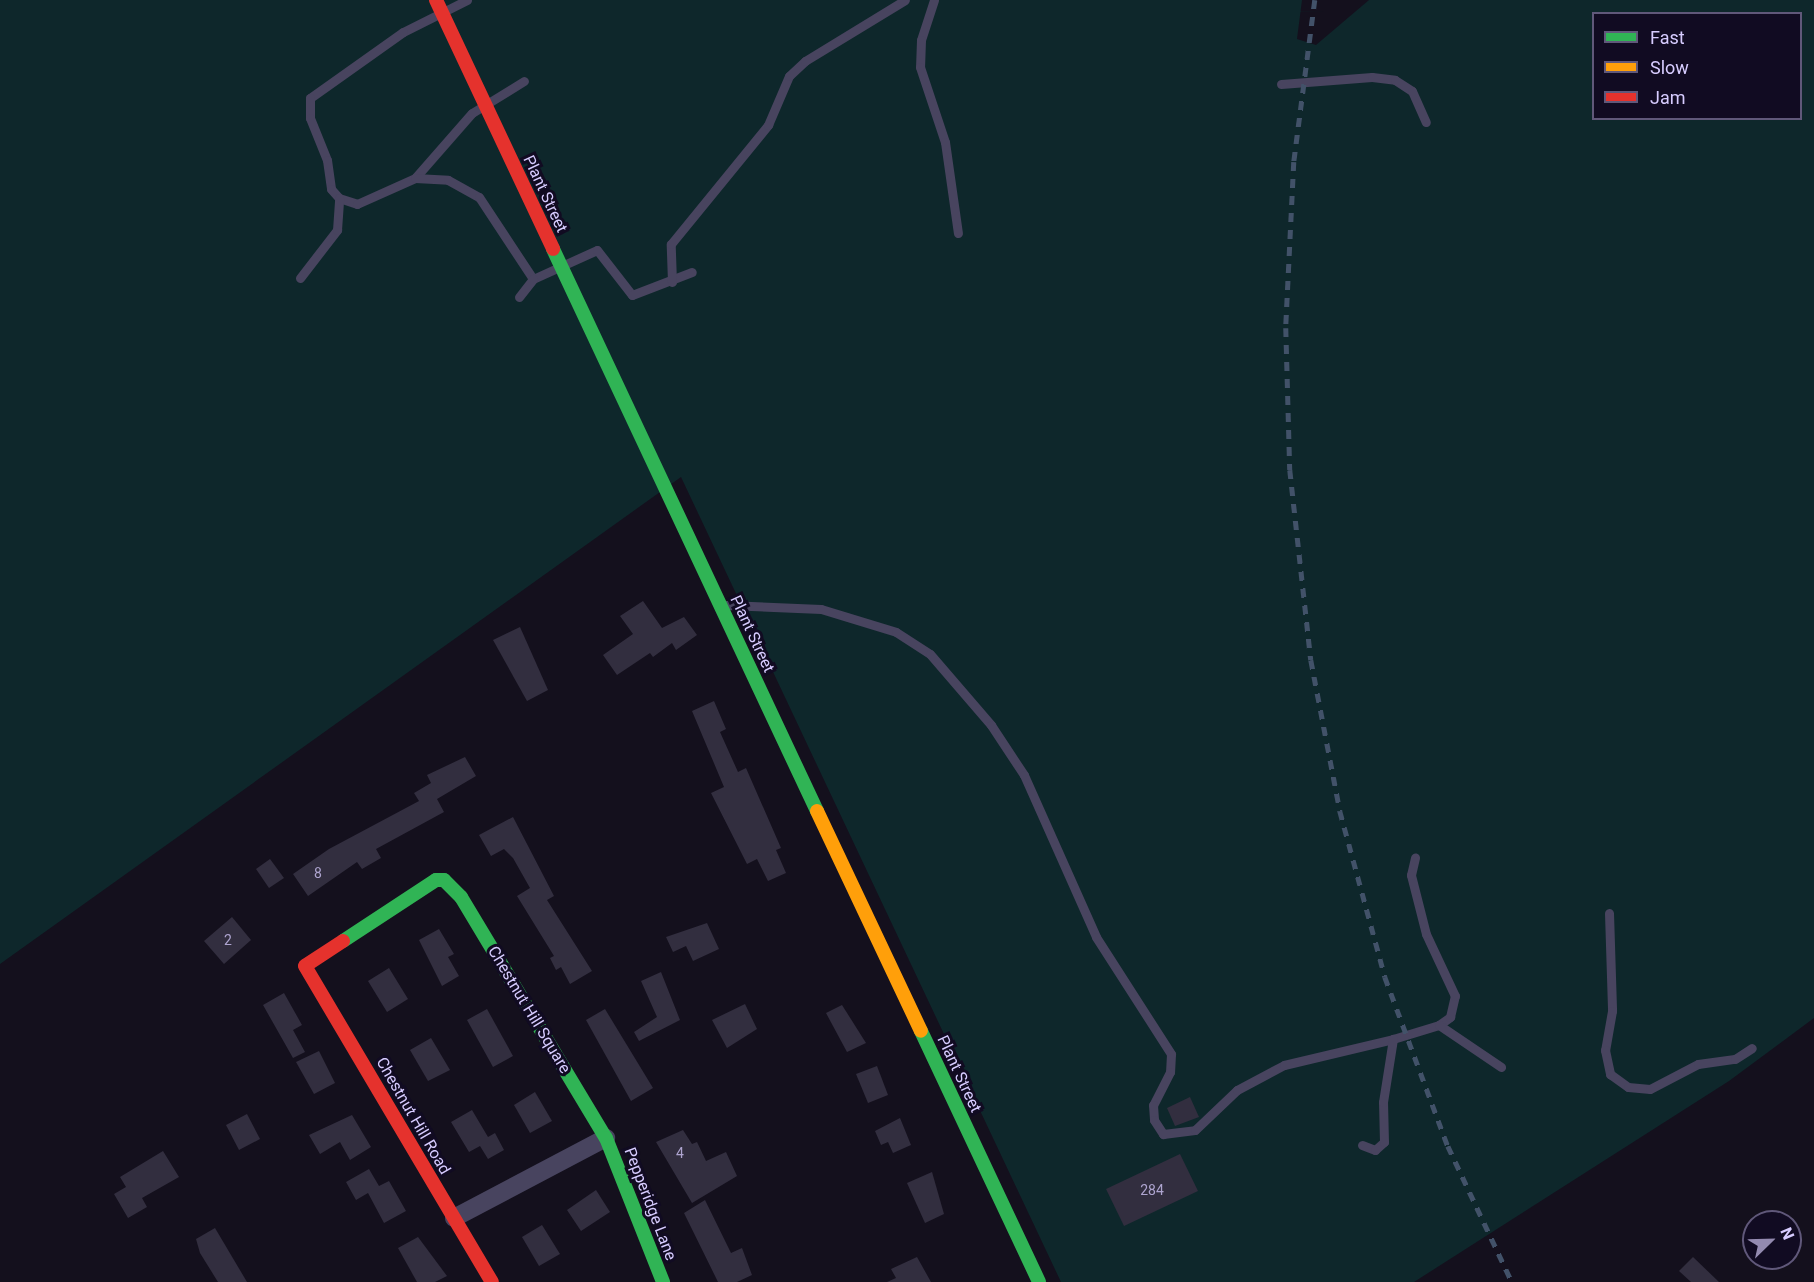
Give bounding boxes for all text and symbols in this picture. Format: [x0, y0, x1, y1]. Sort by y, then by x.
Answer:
legend [1592, 12, 1802, 120]
text: Fast [1650, 27, 1685, 48]
text: Slow [1650, 57, 1689, 78]
text: Jam [1650, 87, 1686, 108]
street label: Plant Street [519, 152, 571, 236]
street label: Plant Street [726, 592, 778, 676]
house number: 8 [314, 865, 322, 881]
house number: 2 [224, 932, 232, 948]
street label: Chestnut Hill Square [483, 943, 575, 1077]
street label: Plant Street [933, 1032, 985, 1116]
street label: Chestnut Hill Road [372, 1054, 454, 1178]
street label: Pepperidge Lane [620, 1145, 680, 1263]
house number: 4 [676, 1145, 684, 1161]
house number: 284 [1140, 1182, 1164, 1198]
north arrow [1742, 1210, 1802, 1270]
text: N [1776, 1225, 1798, 1242]

